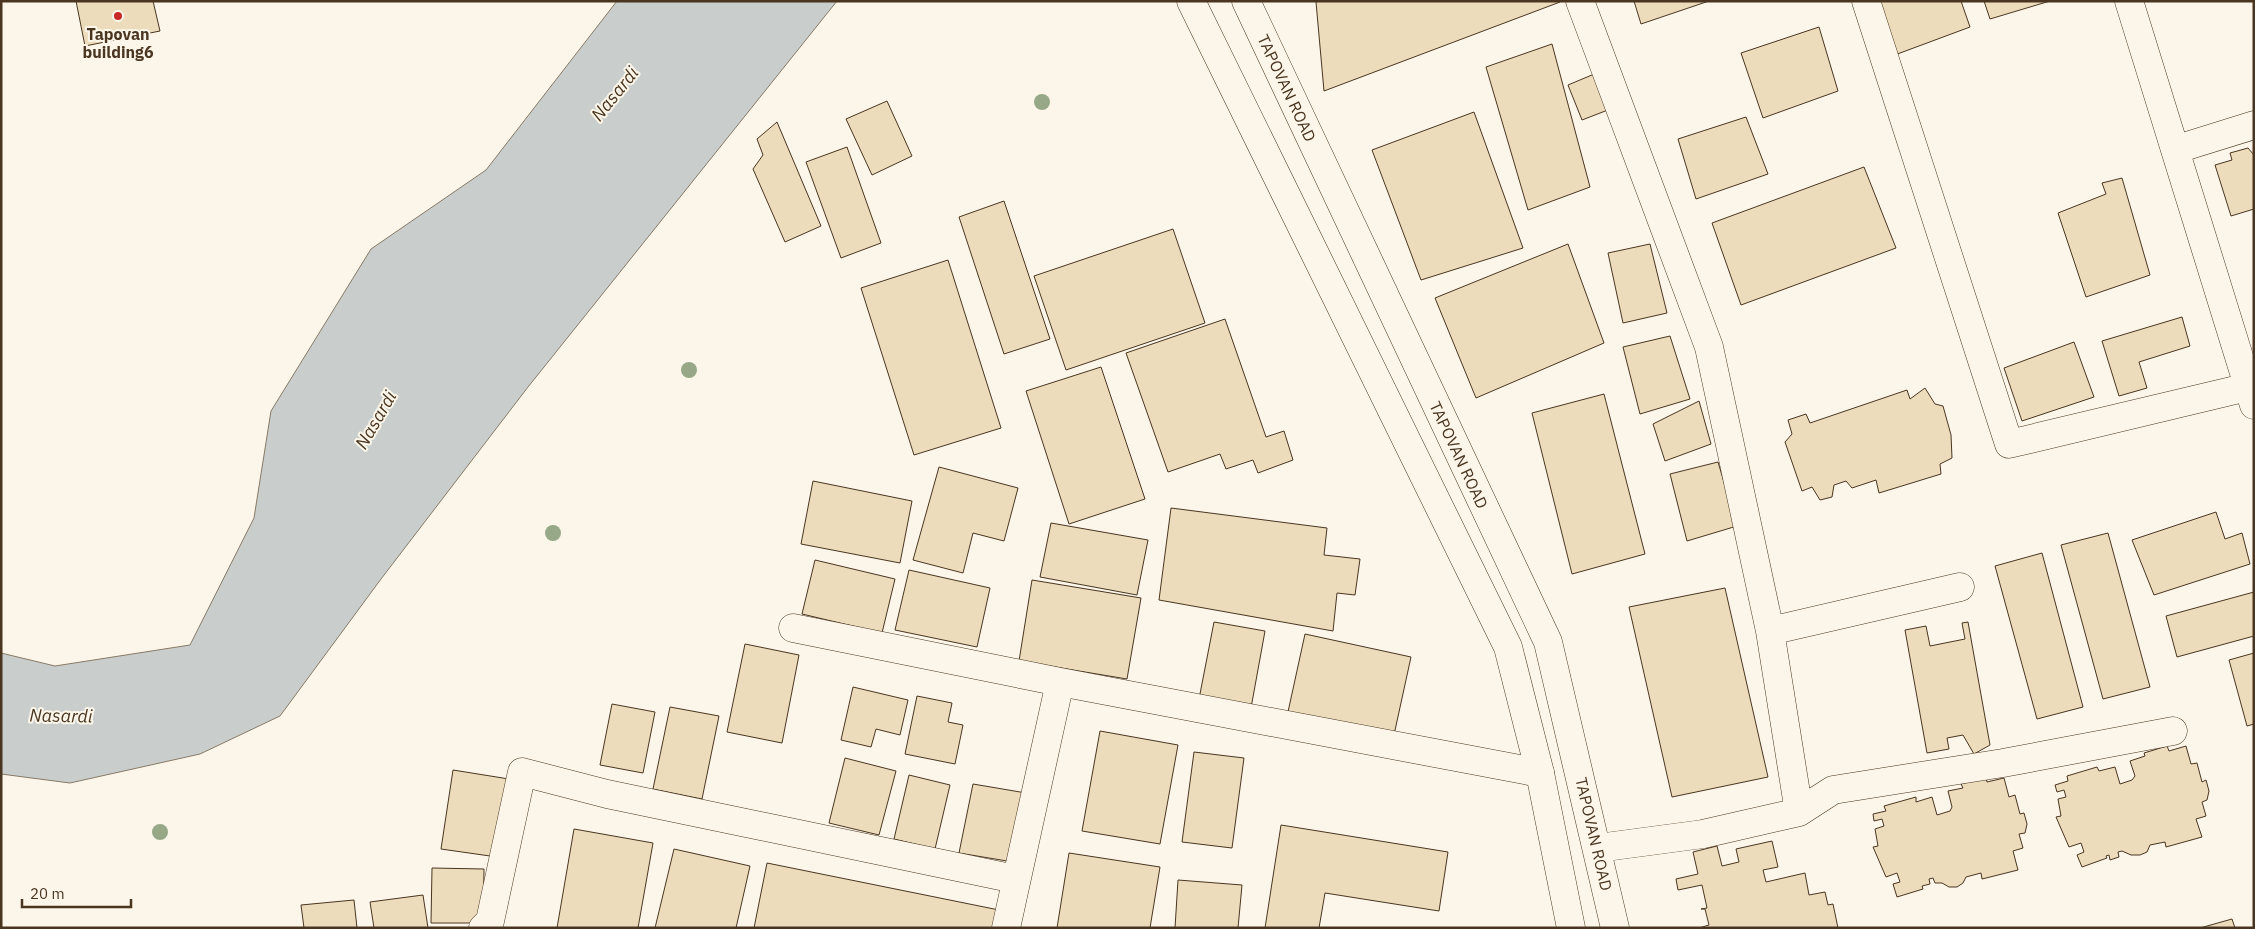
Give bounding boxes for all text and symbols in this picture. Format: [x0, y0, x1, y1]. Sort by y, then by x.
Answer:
marker: Tapovan building6 [112, 10, 124, 22]
place label: Tapovan building6 [83, 24, 154, 62]
street label: TAPOVAN ROAD [1253, 31, 1321, 145]
water label: Nasardi [586, 62, 644, 126]
water label: Nasardi [350, 386, 401, 453]
street label: TAPOVAN ROAD [1425, 398, 1493, 512]
water label: Nasardi [29, 703, 93, 728]
street label: TAPOVAN ROAD [1571, 775, 1617, 893]
scale bar [22, 876, 131, 908]
text: 20 m [30, 884, 65, 903]

